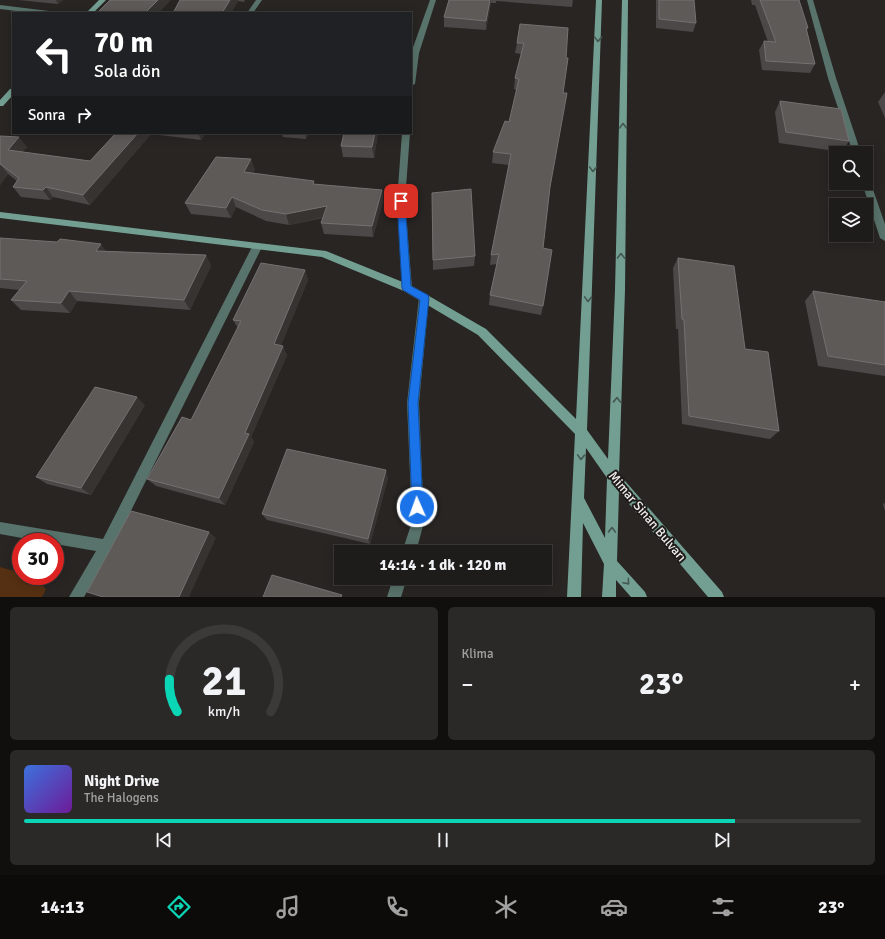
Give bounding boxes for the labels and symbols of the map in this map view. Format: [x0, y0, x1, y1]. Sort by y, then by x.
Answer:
one-way arrow [593, 36, 602, 42]
one-way arrow [619, 123, 627, 129]
one-way arrow [589, 166, 597, 172]
pin [384, 184, 418, 218]
one-way arrow [617, 253, 625, 259]
one-way arrow [583, 296, 592, 302]
one-way arrow [612, 397, 621, 403]
one-way arrow [577, 454, 585, 460]
street label: Mimar Sinan Bulvarı [605, 468, 690, 565]
position arrow [396, 486, 438, 528]
one-way arrow [607, 527, 616, 533]
speed limit sign: 30 [12, 533, 64, 585]
one-way arrow [622, 577, 629, 585]

